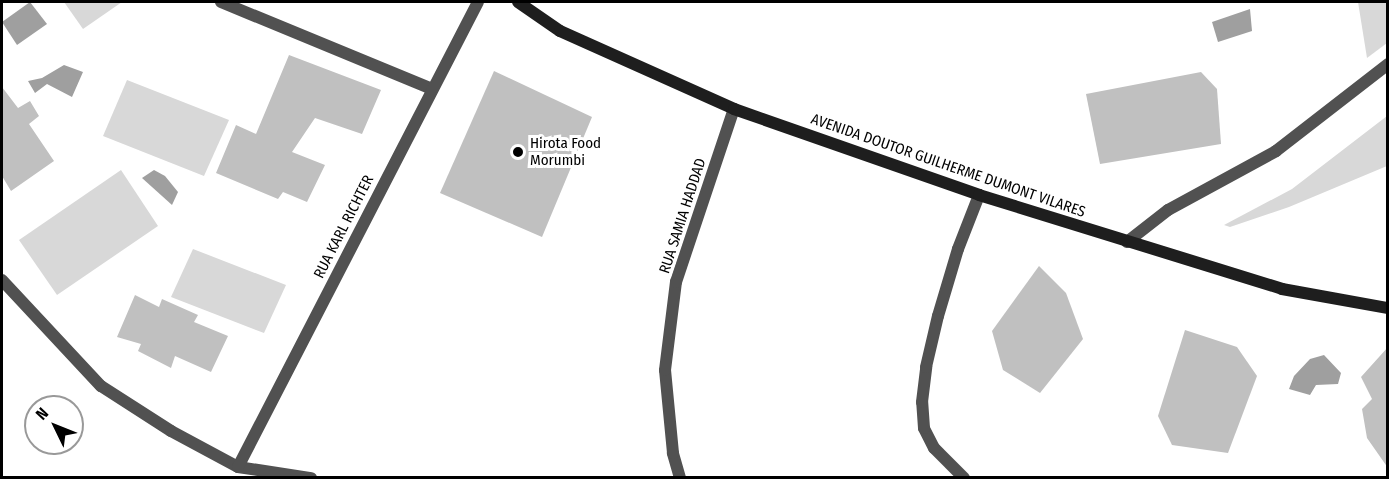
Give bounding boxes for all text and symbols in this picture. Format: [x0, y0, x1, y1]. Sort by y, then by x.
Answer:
street label: AVENIDA DOUTOR GUILHERME DUMONT VILARES [808, 110, 1088, 222]
place label: Hirota Food Morumbi [530, 134, 601, 169]
marker: Hirota Food Morumbi [511, 145, 525, 159]
street label: RUA SAMIA HADDAD [656, 156, 710, 276]
street label: RUA KARL RICHTER [310, 172, 378, 282]
north arrow [24, 395, 84, 455]
text: N [32, 404, 52, 424]

